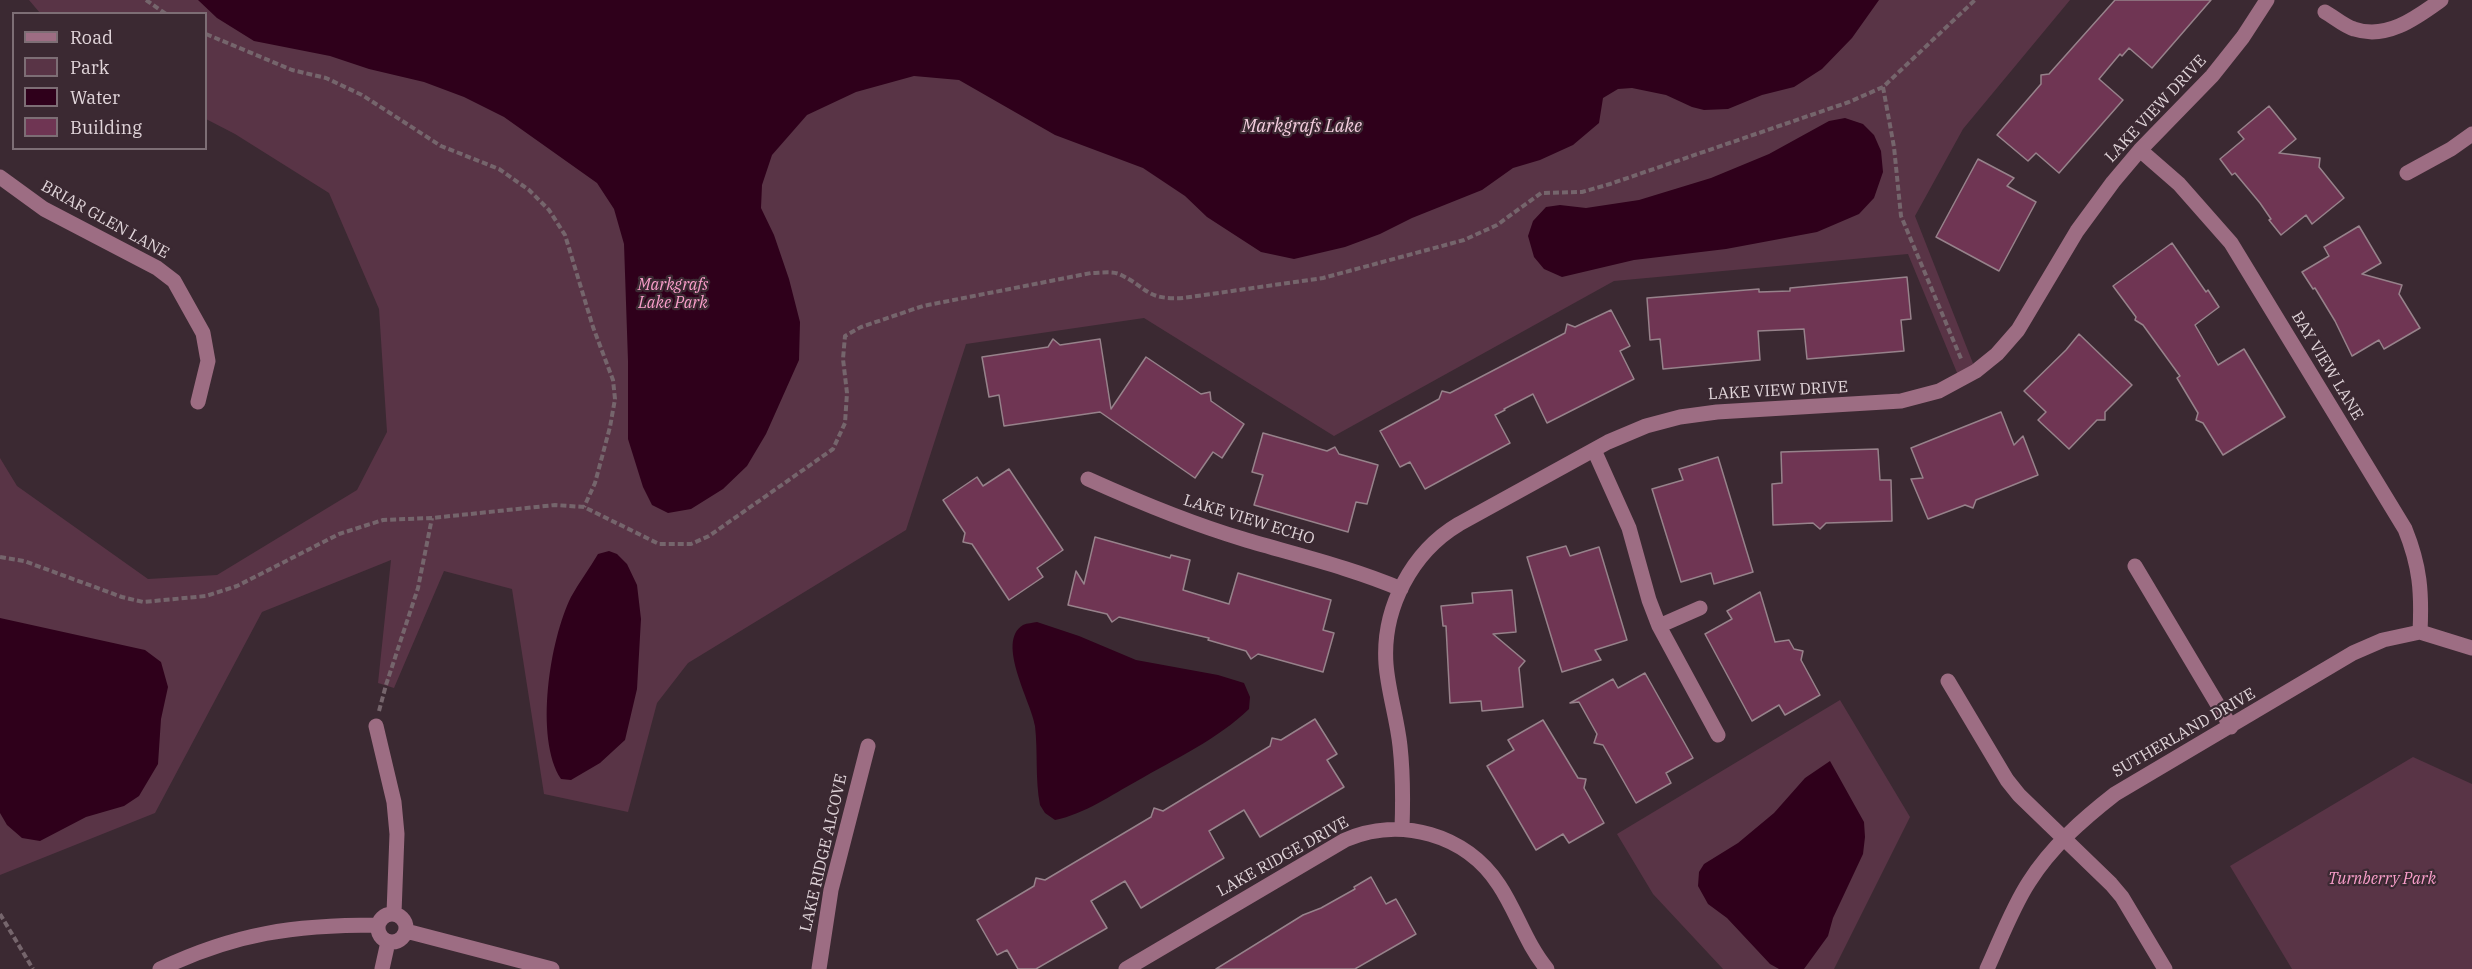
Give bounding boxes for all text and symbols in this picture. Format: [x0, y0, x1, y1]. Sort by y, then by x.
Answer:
legend [12, 12, 207, 150]
text: Road [70, 26, 113, 49]
street label: LAKE VIEW DRIVE [2101, 51, 2211, 167]
text: Park [70, 56, 109, 79]
text: Water [70, 86, 120, 109]
text: Building [70, 116, 142, 139]
water label: Markgrafs Lake [1242, 116, 1362, 138]
street label: BRIAR GLEN LANE [38, 177, 172, 263]
park label: Markgrafs Lake Park [638, 275, 708, 313]
street label: BAY VIEW LANE [2287, 308, 2367, 424]
street label: LAKE VIEW DRIVE [1708, 378, 1848, 404]
street label: LAKE VIEW ECHO [1181, 491, 1317, 549]
street label: SUTHERLAND DRIVE [2109, 684, 2259, 782]
street label: LAKE RIDGE ALCOVE [796, 772, 852, 934]
street label: LAKE RIDGE DRIVE [1214, 813, 1352, 901]
park label: Turnberry Park [2328, 869, 2436, 889]

